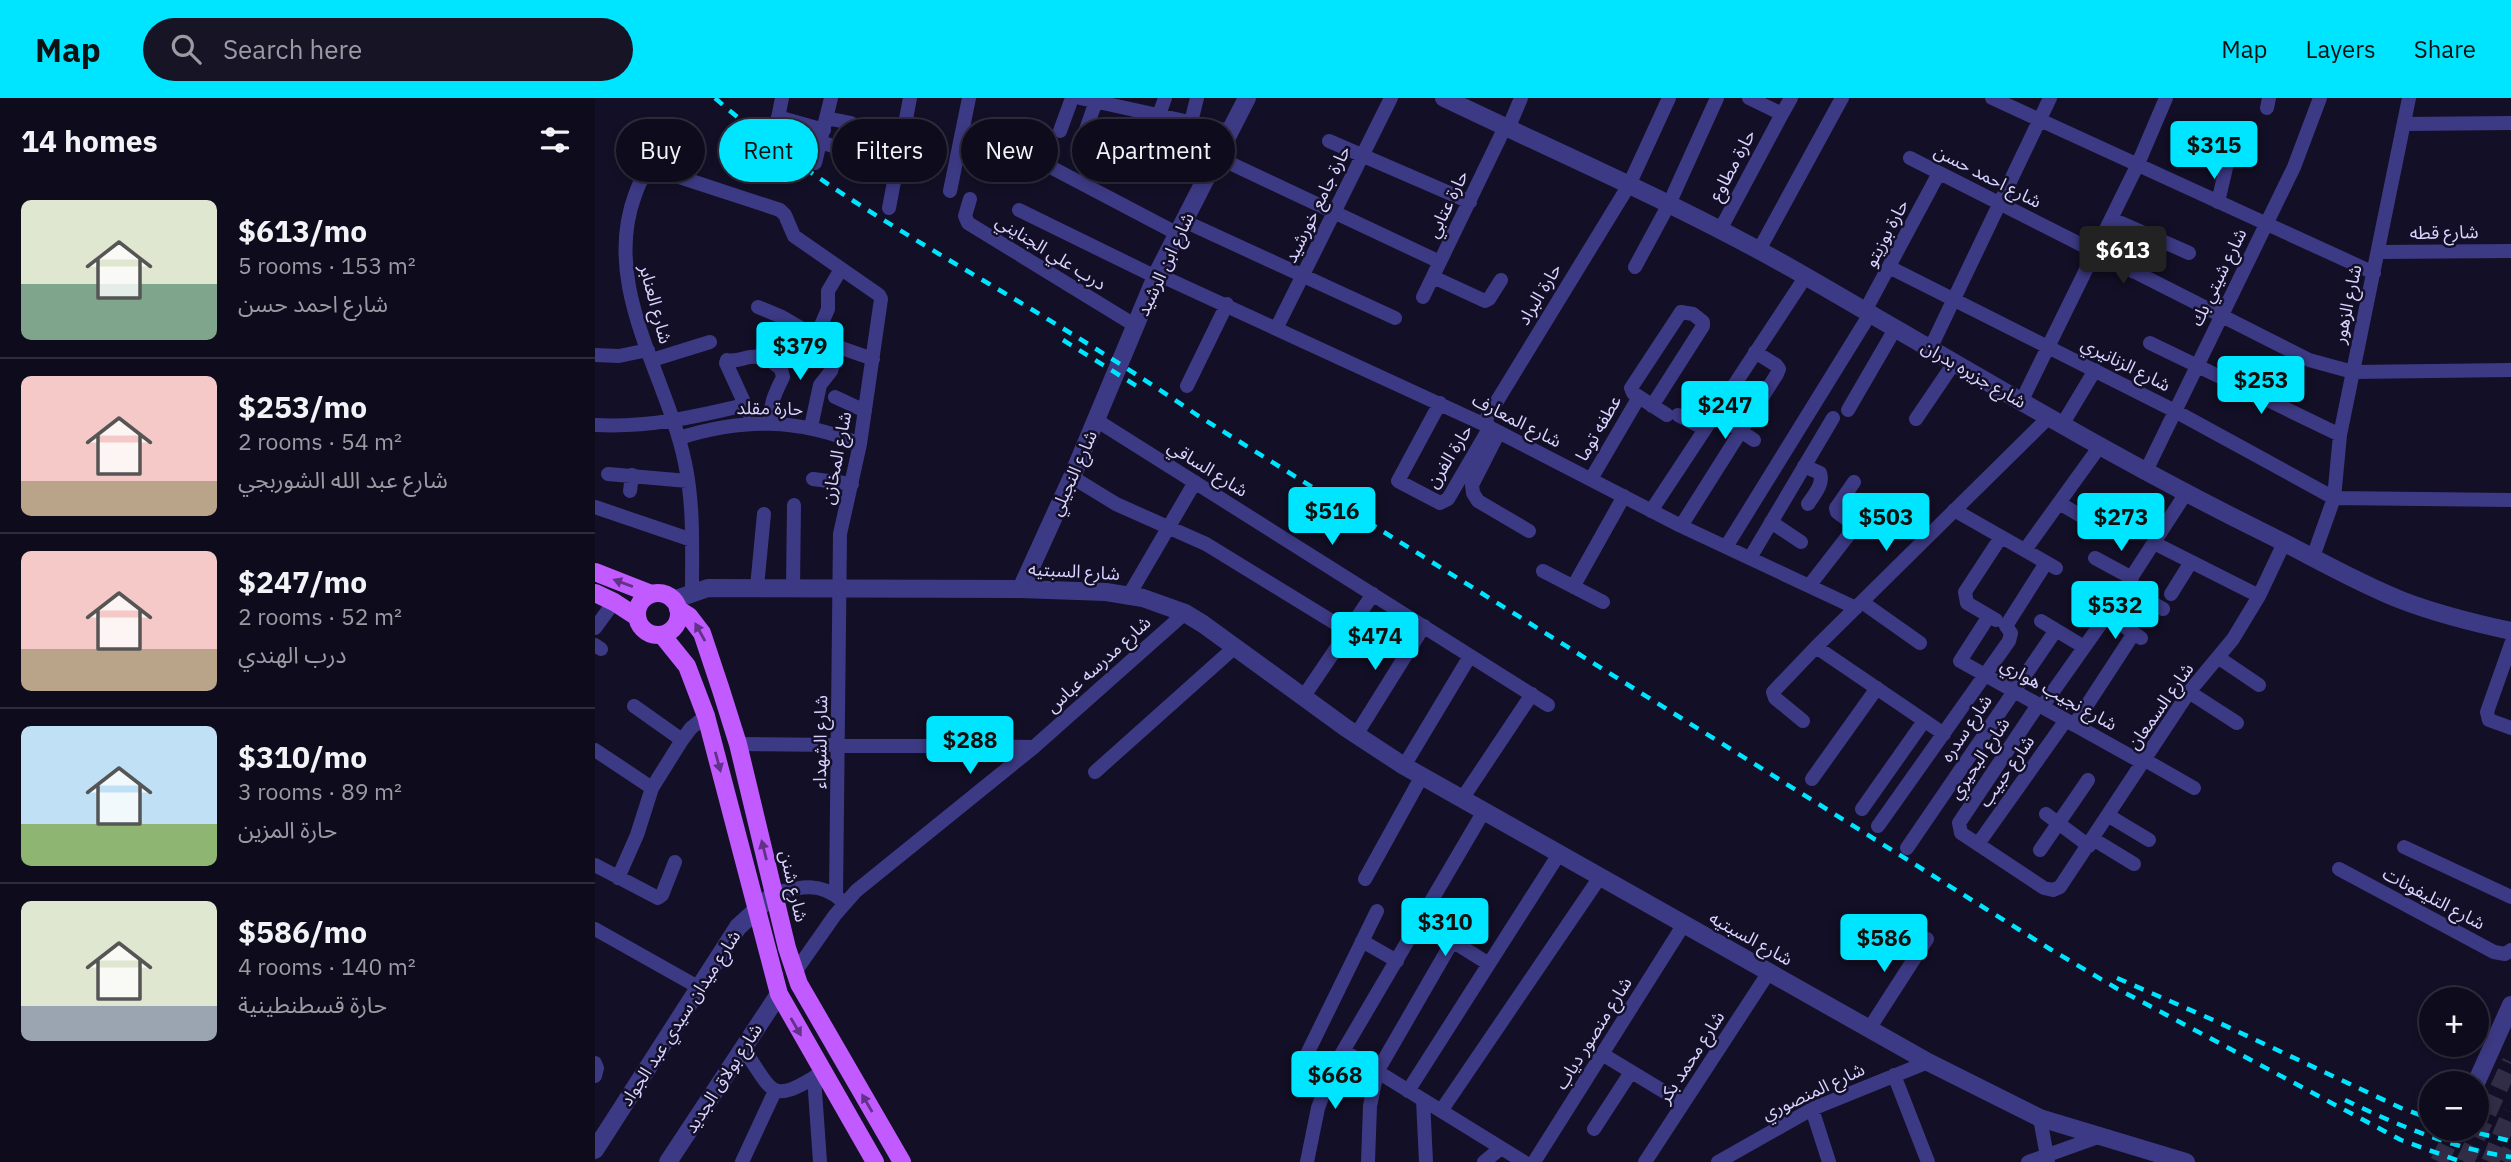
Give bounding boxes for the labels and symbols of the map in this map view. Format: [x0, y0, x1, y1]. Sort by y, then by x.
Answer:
pin: $315 [2173, 122, 2255, 181]
street label: حارة مطاوع [1704, 125, 1763, 206]
street label: شارع احمد حسن [1929, 139, 2046, 216]
street label: حارة جامع خورشيد [1279, 141, 1358, 268]
street label: حارة عتابي [1421, 166, 1475, 243]
street label: حارة بوزيتو [1859, 195, 1913, 271]
street label: شارع ابن الرشيد [1131, 208, 1202, 321]
street label: درب علي الجنايني [990, 209, 1110, 297]
street label: شارع قطه [2409, 220, 2479, 247]
street label: شارع شيتي بك [2184, 224, 2254, 331]
pin: $613 [2082, 226, 2164, 286]
street label: حارة البراد [1512, 259, 1566, 329]
street label: شارع العنابر [631, 261, 678, 347]
street label: شارع الزهور [2327, 262, 2370, 347]
pin: $379 [759, 322, 841, 382]
street label: شارع الزنانيري [2076, 332, 2175, 399]
street label: شارع جزيره بدران [1916, 335, 2030, 416]
pin: $253 [2220, 356, 2302, 416]
pin: $247 [1684, 382, 1766, 441]
street label: شارع المعارف [1467, 388, 1565, 455]
street label: عطفه توما [1570, 391, 1626, 465]
street label: حارة مقلد [736, 396, 804, 420]
street label: شارع المخازن [816, 410, 859, 507]
street label: حارة الفرن [1421, 420, 1477, 492]
street label: شارع النجيلي [1044, 427, 1105, 521]
street label: شارع الساقي [1162, 434, 1252, 504]
pin: $516 [1291, 488, 1373, 547]
pin: $503 [1845, 494, 1927, 553]
pin: $273 [2080, 494, 2162, 553]
street label: شارع السبتيه [1027, 557, 1121, 588]
one-way arrow [613, 577, 634, 588]
pin: $532 [2074, 582, 2156, 641]
street label: شارع مدرسه عباس [1041, 611, 1157, 720]
pin: $474 [1334, 612, 1416, 672]
one-way arrow [694, 622, 706, 642]
street label: شارع نجيب هواري [1995, 653, 2121, 738]
street label: شارع السمعان [2122, 658, 2201, 756]
street label: شارع سدره [1935, 690, 1999, 768]
street label: شارع الشهداء [808, 695, 835, 789]
street label: شارع البحيري [1943, 713, 2017, 805]
pin: $288 [929, 716, 1011, 776]
street label: شارع حبيب [1973, 731, 2042, 813]
one-way arrow [714, 752, 724, 773]
one-way arrow [758, 839, 769, 861]
street label: شارع شنن [772, 848, 813, 925]
street label: شارع التليفونات [2378, 861, 2489, 937]
pin: $310 [1404, 898, 1486, 958]
street label: شارع السبتيه [1704, 906, 1797, 973]
pin: $586 [1843, 914, 1925, 974]
street label: شارع ميدان سيدي عبد الجواد [615, 926, 748, 1112]
street label: شارع منصور دياب [1549, 972, 1639, 1095]
street label: شارع محمد بكر [1652, 1006, 1732, 1110]
one-way arrow [790, 1017, 803, 1036]
street label: شارع بولاق الجديد [679, 1019, 770, 1139]
pin: $668 [1294, 1052, 1376, 1111]
street label: شارع المنصوري [1758, 1057, 1869, 1128]
one-way arrow [861, 1094, 874, 1113]

